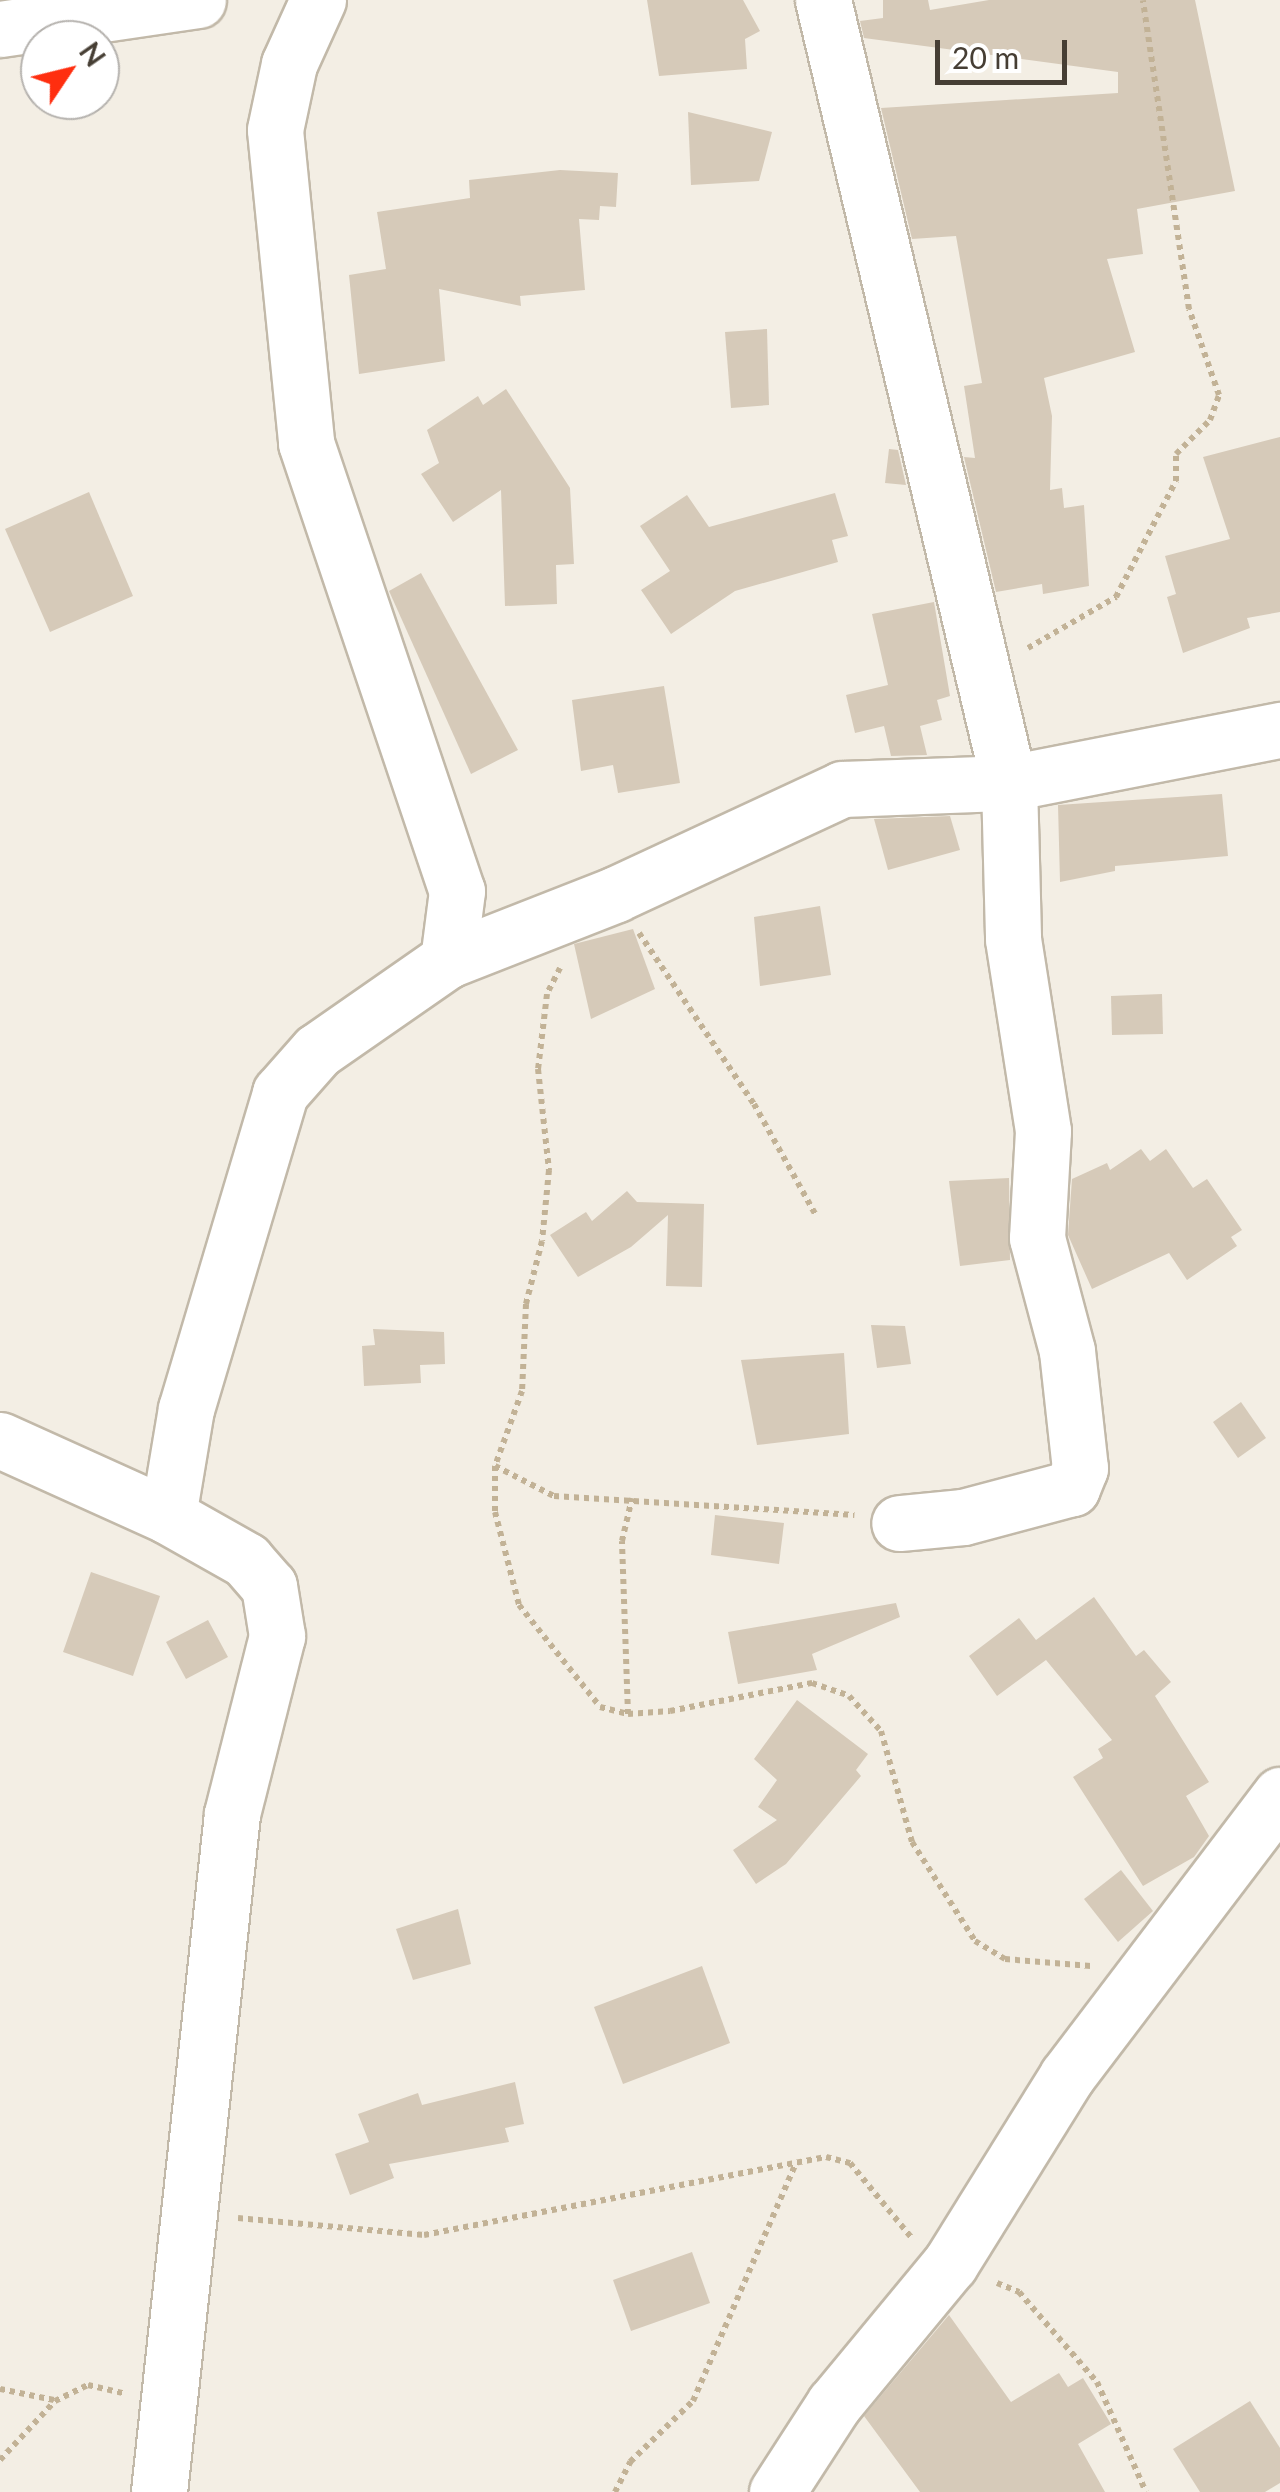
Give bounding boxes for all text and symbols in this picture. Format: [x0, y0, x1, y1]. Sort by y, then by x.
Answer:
north arrow [20, 20, 120, 120]
scale bar [940, 20, 1072, 82]
text: N [73, 35, 113, 73]
text: 20 m [952, 39, 1019, 75]

